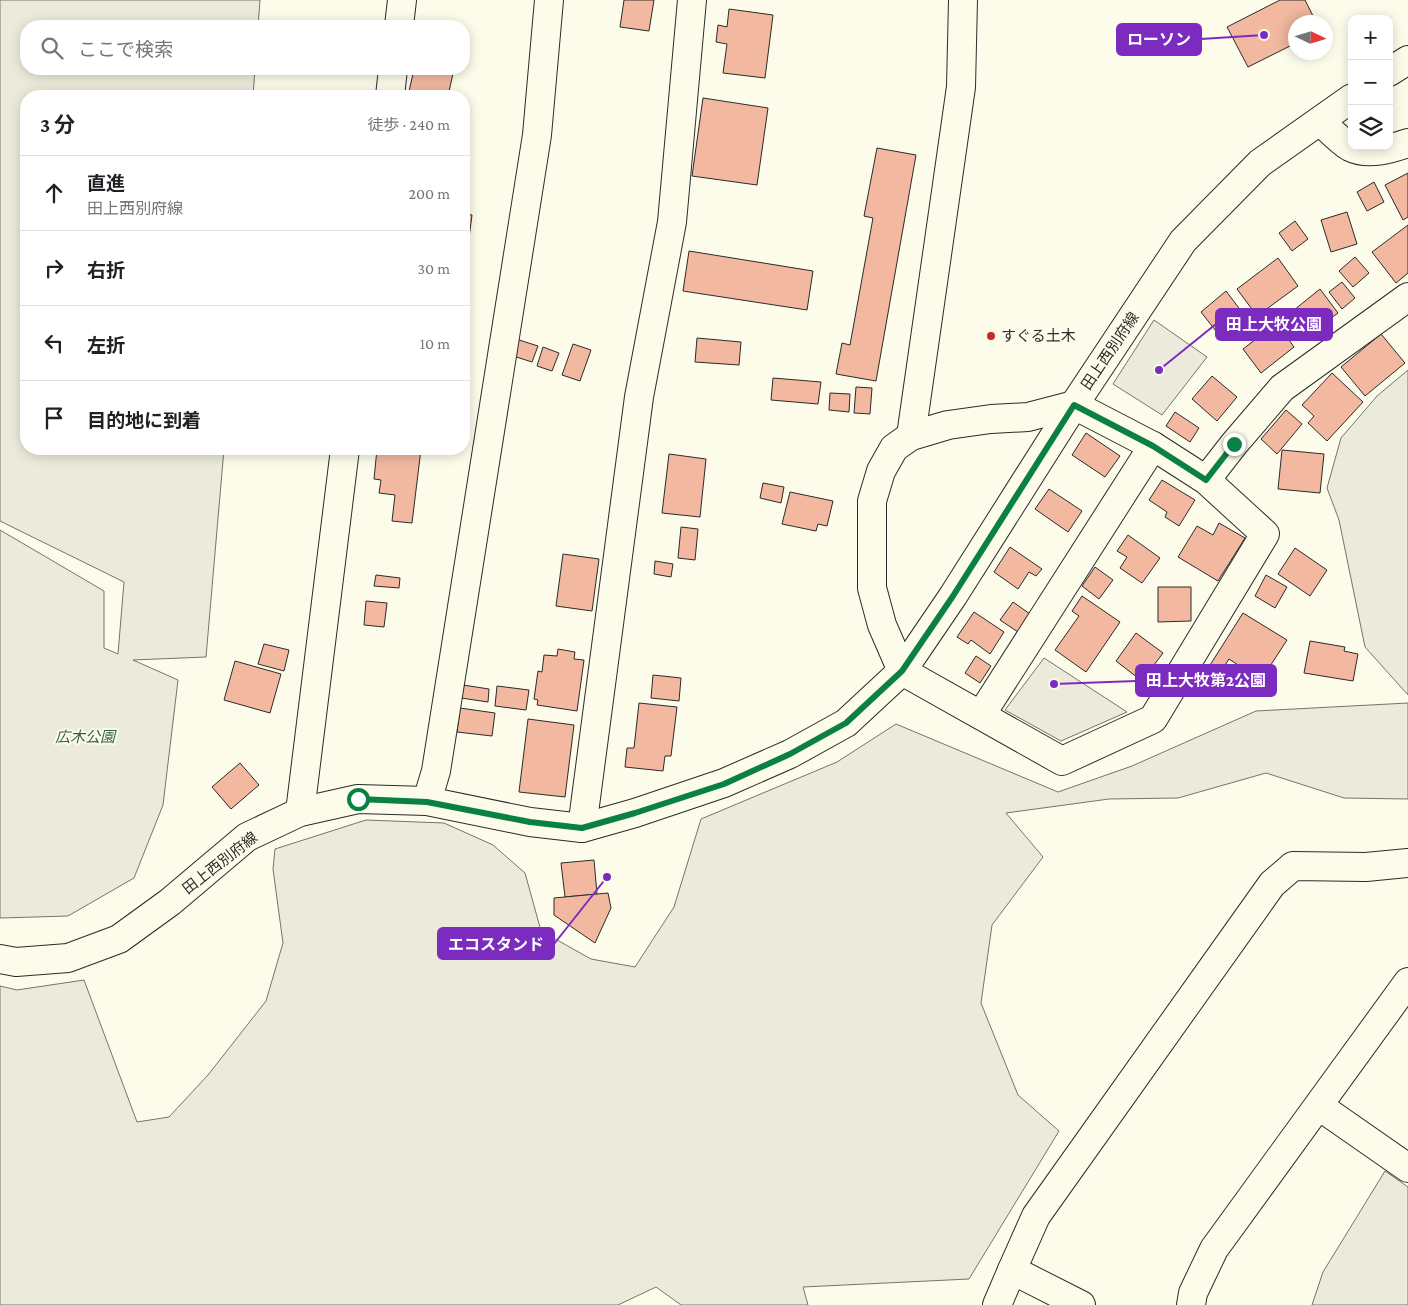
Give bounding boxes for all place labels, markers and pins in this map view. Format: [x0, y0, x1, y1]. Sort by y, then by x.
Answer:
callout: ローソン [1117, 24, 1201, 55]
callout: 田上大牧公園 [1216, 309, 1332, 340]
place label: すぐる土木 [1001, 328, 1076, 344]
marker: すぐる土木 [985, 330, 997, 342]
callout: 田上大牧第2公園 [1136, 665, 1276, 696]
callout: エコスタンド [438, 928, 554, 959]

